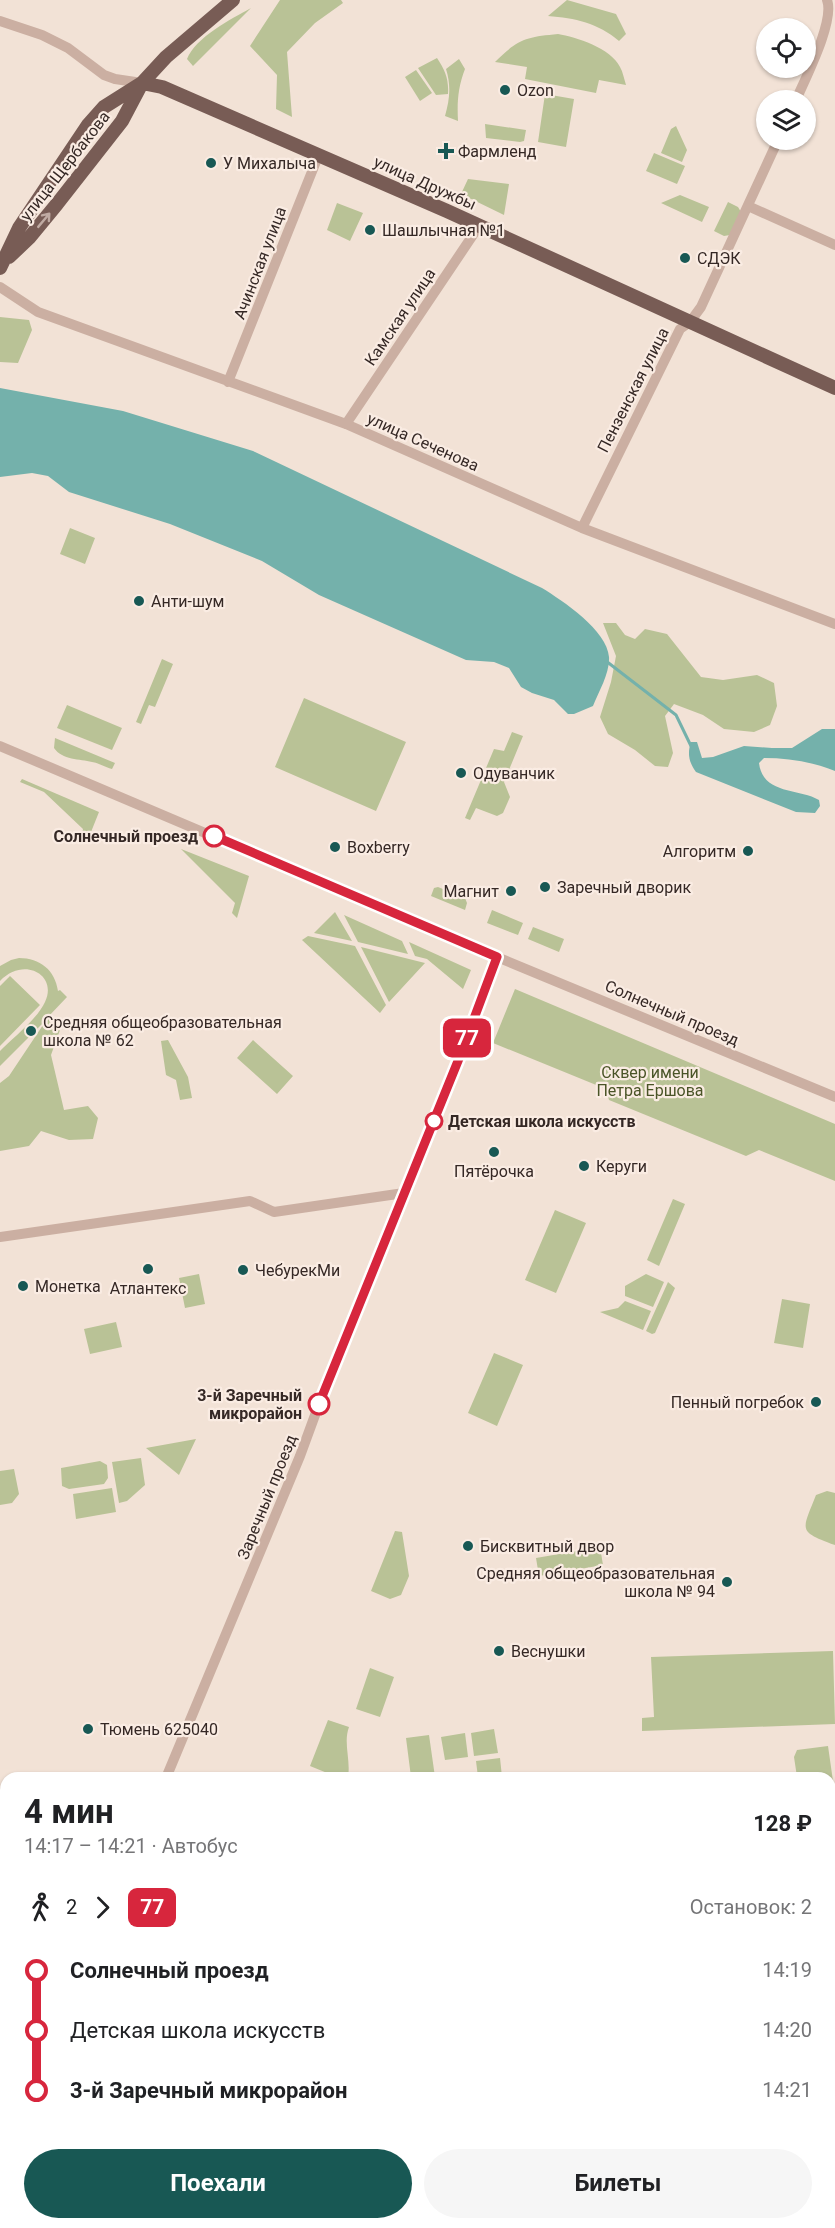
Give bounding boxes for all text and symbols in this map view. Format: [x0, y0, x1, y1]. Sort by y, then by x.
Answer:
map controls [756, 18, 816, 150]
button: locate [756, 18, 816, 78]
place label: Ozon [517, 81, 554, 100]
marker: Ozon [498, 83, 512, 97]
button: layers [756, 90, 816, 150]
street label: улица Щербакова [16, 107, 114, 225]
place label: Фармленд [458, 142, 537, 161]
marker: Фармленд [439, 144, 453, 158]
street label: улица Дружбы [371, 152, 479, 214]
place label: У Михалыча [223, 154, 316, 173]
marker: У Михалыча [204, 156, 218, 170]
street label: Ачинская улица [230, 204, 290, 322]
one-way arrow [37, 212, 50, 228]
place label: Шашлычная №1 [382, 221, 505, 240]
marker: Шашлычная №1 [363, 223, 377, 237]
place label: СДЭК [697, 249, 741, 268]
marker: СДЭК [678, 251, 692, 265]
street label: Камская улица [360, 265, 440, 369]
street label: Пензенская улица [593, 324, 673, 456]
street label: улица Сеченова [364, 409, 482, 475]
place label: Анти-шум [151, 592, 224, 611]
marker: Анти-шум [132, 594, 146, 608]
place label: Одуванчик [473, 764, 555, 783]
marker: Одуванчик [454, 766, 468, 780]
marker: Солнечный проезд [203, 825, 225, 847]
place label: Солнечный проезд [54, 827, 198, 846]
place label: Boxberry [347, 838, 410, 857]
marker: Boxberry [328, 840, 342, 854]
place label: Алгоритм [663, 842, 736, 861]
marker: Алгоритм [741, 844, 755, 858]
place label: Заречный дворик [557, 878, 691, 897]
marker: Заречный дворик [538, 880, 552, 894]
place label: Магнит [443, 882, 499, 901]
marker: Магнит [504, 884, 518, 898]
street label: Солнечный проезд [602, 976, 742, 1050]
place label: Средняя общеобразовательная школа № 62 [43, 1013, 282, 1050]
line badge: 77 [440, 1018, 494, 1058]
marker: Средняя общеобразовательная школа № 62 [24, 1024, 38, 1038]
text: 77 [455, 1026, 479, 1050]
park label: Сквер имени Петра Ершова [596, 1063, 704, 1100]
marker: Детская школа искусств [425, 1112, 443, 1130]
place label: Детская школа искусств [448, 1112, 636, 1131]
marker: Пятёрочка [487, 1145, 501, 1159]
place label: Керуги [596, 1157, 647, 1176]
marker: Керуги [577, 1159, 591, 1173]
place label: Пятёрочка [454, 1162, 534, 1181]
place label: ЧебурекМи [255, 1261, 340, 1280]
marker: Атлантекс [141, 1262, 155, 1276]
marker: ЧебурекМи [236, 1263, 250, 1277]
place label: Монетка [35, 1277, 101, 1296]
marker: Монетка [16, 1279, 30, 1293]
place label: Атлантекс [110, 1279, 186, 1298]
place label: 3-й Заречный микрорайон [197, 1386, 302, 1423]
marker: 3-й Заречный микрорайон [308, 1393, 330, 1415]
place label: Пенный погребок [671, 1393, 804, 1412]
marker: Пенный погребок [809, 1395, 823, 1409]
street label: Заречный проезд [233, 1432, 301, 1562]
place label: Бисквитный двор [480, 1537, 614, 1556]
marker: Бисквитный двор [461, 1539, 475, 1553]
place label: Средняя общеобразовательная школа № 94 [476, 1564, 715, 1601]
marker: Средняя общеобразовательная школа № 94 [720, 1575, 734, 1589]
place label: Веснушки [511, 1642, 585, 1661]
marker: Веснушки [492, 1644, 506, 1658]
place label: Тюмень 625040 [100, 1720, 218, 1739]
marker: Тюмень 625040 [81, 1722, 95, 1736]
text: 4 мин [24, 1792, 114, 1831]
text: 128 ₽ [753, 1811, 812, 1836]
text: 14:17 – 14:21 · Автобус [24, 1834, 238, 1858]
icon: walk [24, 1891, 57, 1924]
icon: forward [86, 1891, 119, 1924]
text: 2 [66, 1895, 77, 1919]
text: 77 [140, 1895, 164, 1919]
text: Остановок: 2 [690, 1895, 812, 1919]
text: Солнечный проезд [70, 1958, 269, 1983]
text: 14:19 [762, 1958, 812, 1982]
text: Детская школа искусств [70, 2018, 325, 2043]
text: 14:20 [762, 2018, 812, 2042]
text: 3-й Заречный микрорайон [70, 2078, 347, 2103]
text: 14:21 [762, 2078, 812, 2102]
button: Поехали [24, 2149, 412, 2218]
button: Билеты [424, 2149, 812, 2218]

